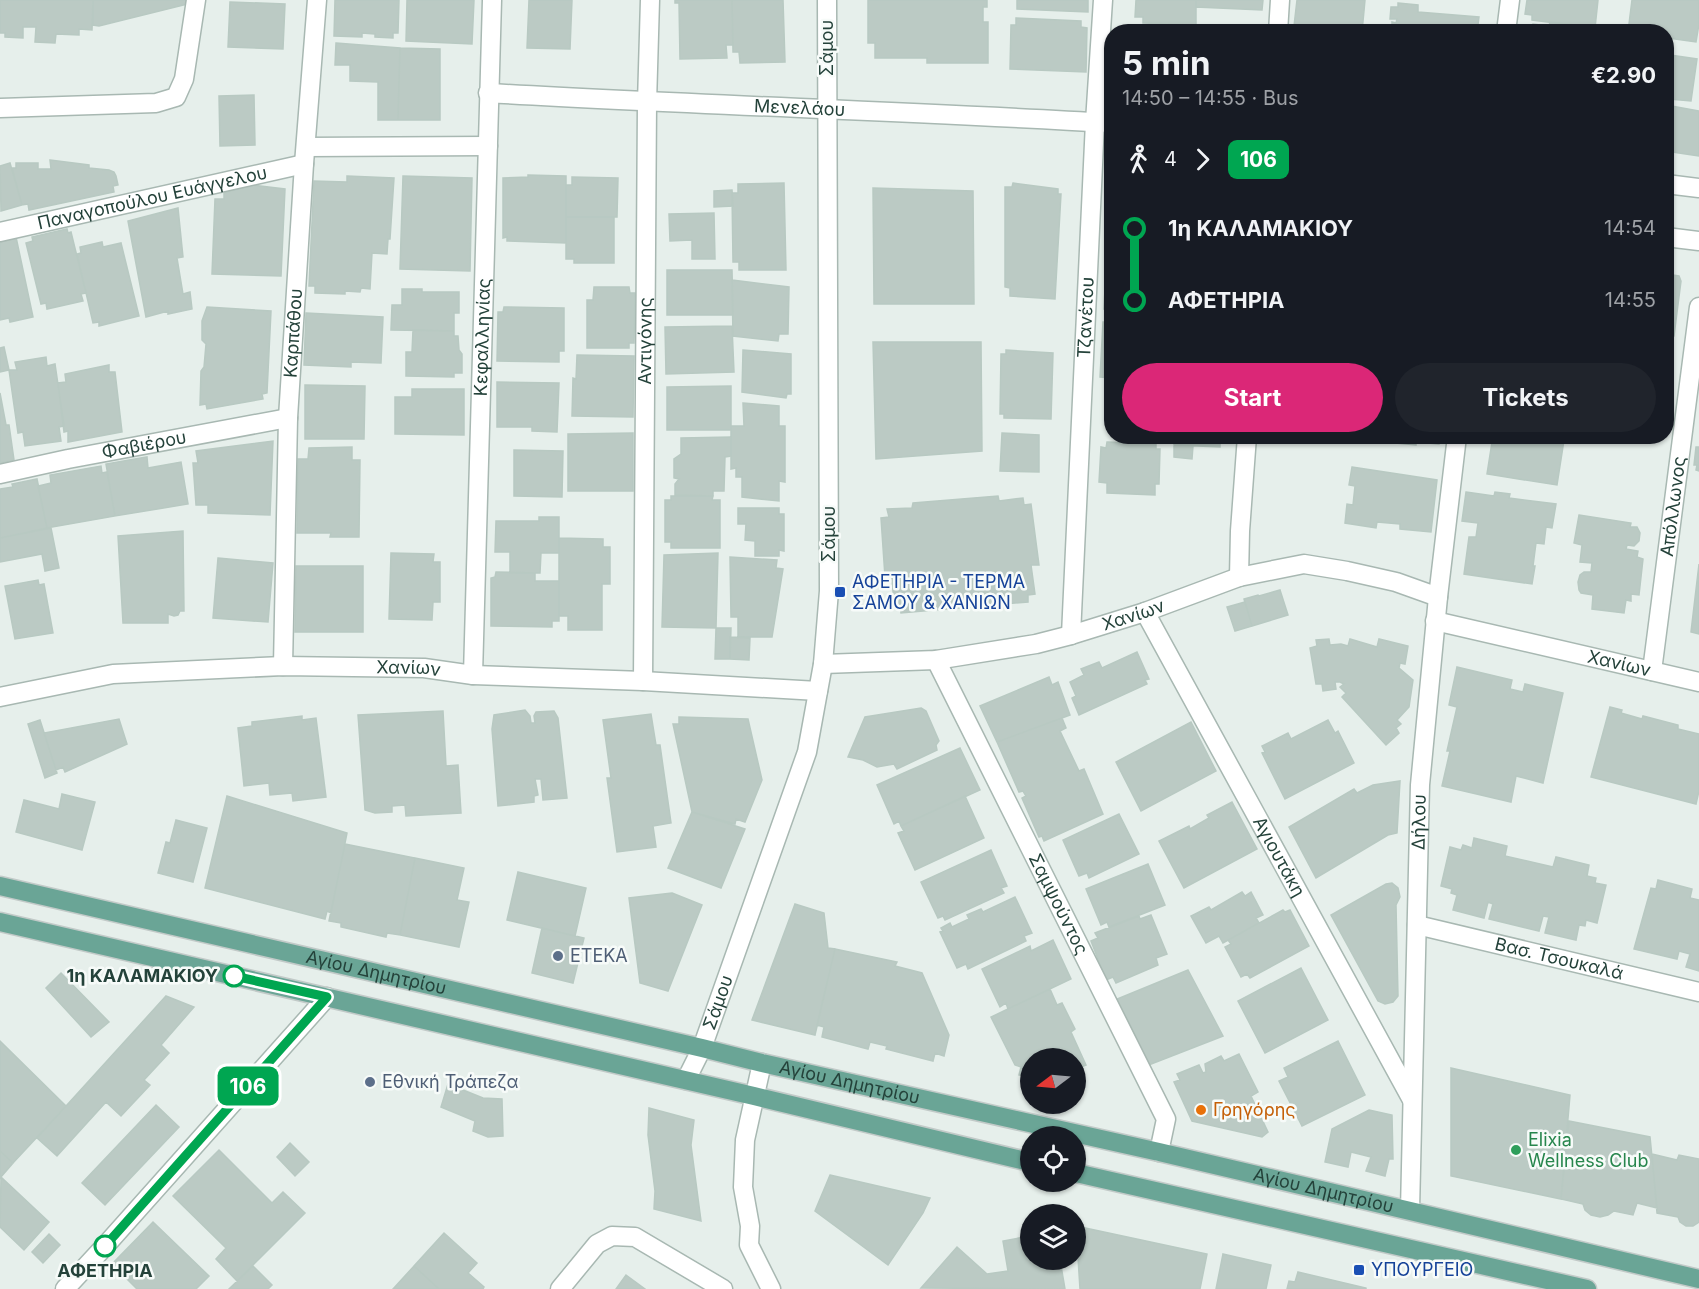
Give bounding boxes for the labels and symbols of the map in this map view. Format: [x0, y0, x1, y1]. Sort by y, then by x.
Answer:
street label: Σάμου [816, 20, 837, 76]
street label: Μενελάου [754, 95, 846, 120]
street label: Παναγοπούλου Ευάγγελου [35, 162, 269, 233]
street label: Τζανέτου [1073, 276, 1098, 358]
street label: Κεφαλληνίας [470, 278, 494, 397]
street label: Καρπάθου [280, 288, 306, 379]
street label: Αντιγόνης [634, 297, 656, 385]
street label: Φαβιέρου [100, 426, 188, 463]
street label: Απόλλωνος [1656, 455, 1690, 558]
street label: Σάμου [818, 506, 839, 562]
place label: ΑΦΕΤΗΡΙΑ - ΤΕΡΜΑ ΣΑΜΟΥ & ΧΑΝΙΩΝ [852, 571, 1025, 613]
marker: ΑΦΕΤΗΡΙΑ - ΤΕΡΜΑ ΣΑΜΟΥ & ΧΑΝΙΩΝ [833, 585, 847, 599]
street label: Χανίων [1100, 594, 1168, 635]
street label: Χανίων [1586, 646, 1653, 681]
street label: Χανίων [376, 656, 442, 680]
street label: Δήλου [1407, 794, 1430, 850]
street label: Αγιουτάκη [1249, 813, 1310, 900]
street label: Σαμψούντος [1025, 850, 1093, 958]
street label: Βασ. Τσουκαλά [1493, 933, 1626, 984]
place label: ΕΤΕΚΑ [570, 945, 628, 966]
street label: Αγίου Δημητρίου [304, 946, 448, 999]
marker: ΕΤΕΚΑ [551, 949, 565, 963]
place label: 1η ΚΑΛΑΜΑΚΙΟΥ [67, 965, 218, 986]
marker: 1η ΚΑΛΑΜΑΚΙΟΥ [223, 965, 245, 987]
street label: Σάμου [698, 972, 737, 1032]
north arrow [1020, 1048, 1086, 1114]
street label: Αγίου Δημητρίου [777, 1056, 922, 1108]
line badge: 106 [214, 1066, 282, 1106]
place label: Εθνική Τράπεζα [382, 1071, 518, 1092]
marker: Εθνική Τράπεζα [363, 1075, 377, 1089]
place label: Γρηγόρης [1213, 1099, 1296, 1120]
marker: Γρηγόρης [1194, 1103, 1208, 1117]
place label: Elixia Wellness Club [1528, 1129, 1648, 1171]
marker: Elixia Wellness Club [1509, 1143, 1523, 1157]
street label: Αγίου Δημητρίου [1251, 1164, 1396, 1217]
marker: ΑΦΕΤΗΡΙΑ [94, 1235, 116, 1257]
place label: ΥΠΟΥΡΓΕΙΟ [1371, 1259, 1473, 1280]
place label: ΑΦΕΤΗΡΙΑ [57, 1260, 153, 1281]
marker: ΥΠΟΥΡΓΕΙΟ [1352, 1263, 1366, 1277]

